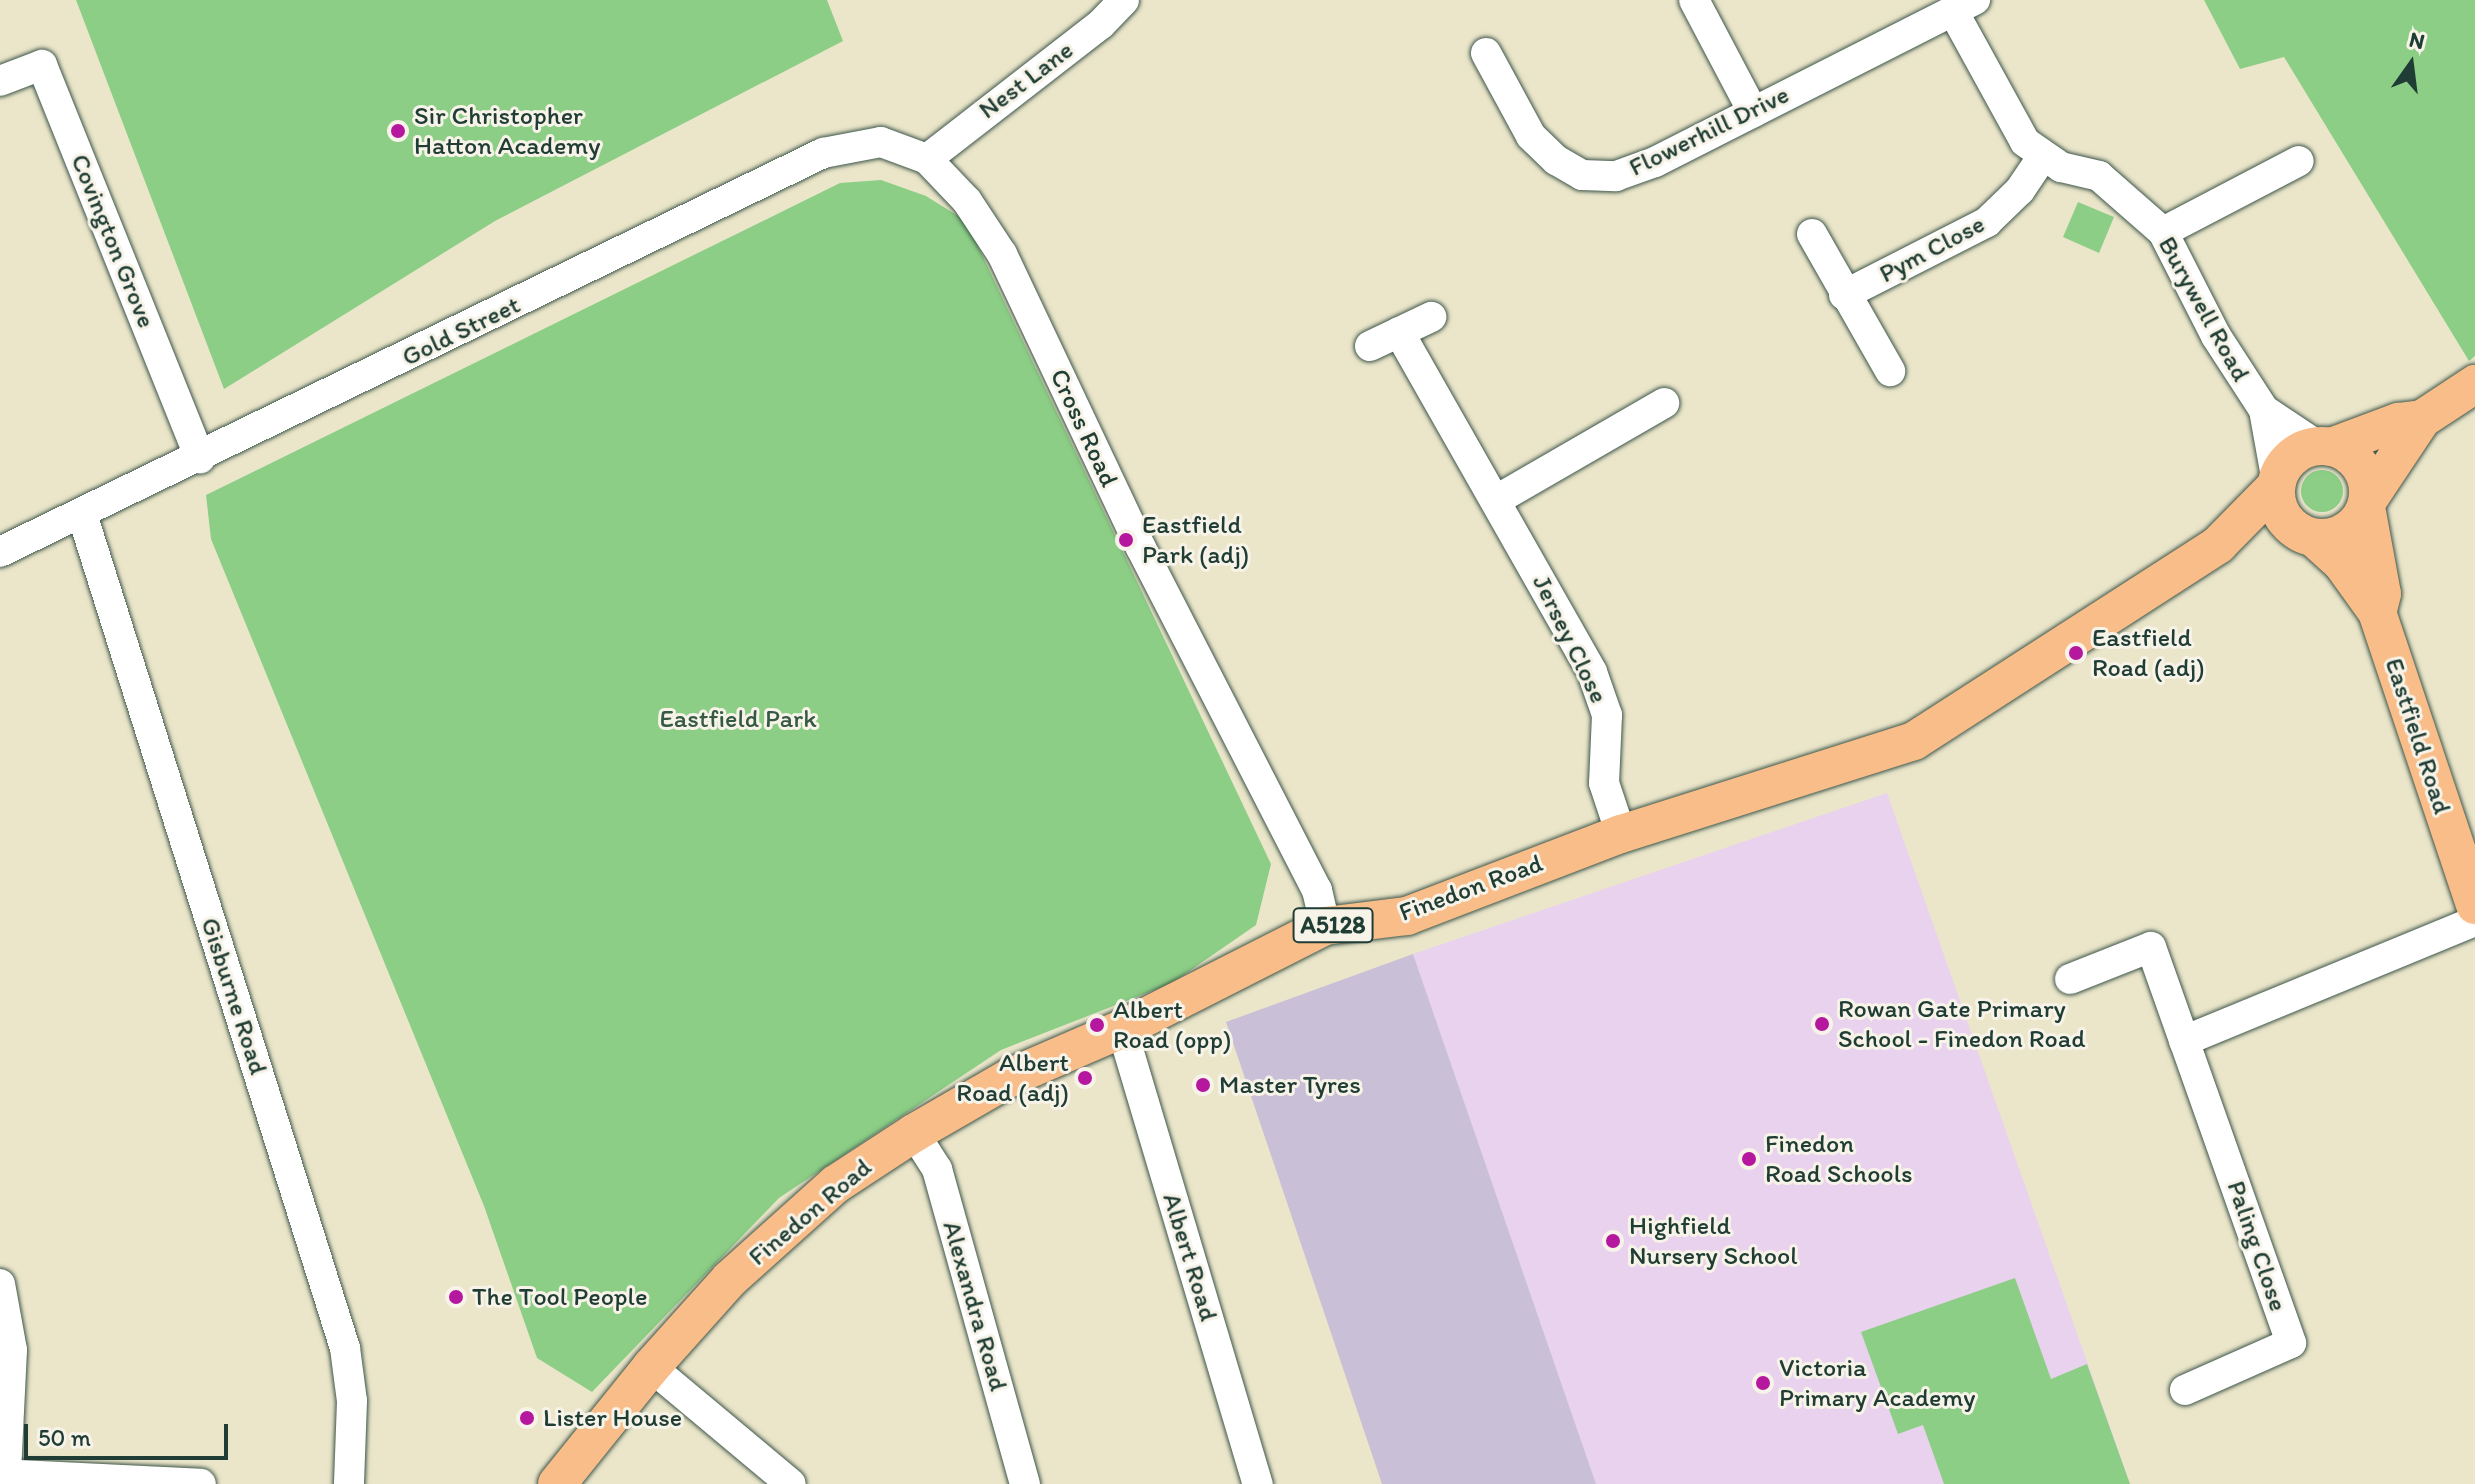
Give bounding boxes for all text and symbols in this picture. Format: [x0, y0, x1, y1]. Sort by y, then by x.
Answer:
north arrow [2371, 24, 2451, 104]
text: N [2406, 25, 2427, 55]
street label: Nest Lane [972, 34, 1080, 126]
street label: Flowerhill Drive [1624, 79, 1794, 183]
place label: Sir Christopher Hatton Academy [414, 100, 601, 162]
marker: Sir Christopher Hatton Academy [389, 122, 407, 140]
street label: Covington Grove [64, 150, 162, 332]
street label: Pym Close [1874, 208, 1990, 290]
street label: Burywell Road [2151, 231, 2257, 387]
street label: Gold Street [397, 289, 525, 373]
street label: Cross Road [1043, 365, 1125, 491]
place label: Eastfield Park (adj) [1142, 509, 1250, 570]
marker: Eastfield Park (adj) [1117, 531, 1135, 549]
street label: Jersey Close [1526, 570, 1614, 708]
place label: Eastfield Road (adj) [2092, 622, 2205, 684]
marker: Eastfield Road (adj) [2067, 644, 2085, 662]
street label: Eastfield Road [2378, 654, 2458, 818]
park label: Eastfield Park [660, 703, 816, 735]
street label: Finedon Road [1395, 848, 1547, 928]
road number: A5128 [1291, 905, 1375, 945]
street label: Gisburne Road [194, 914, 274, 1078]
place label: Rowan Gate Primary School - Finedon Road [1838, 993, 2085, 1054]
place label: Albert Road (opp) [1113, 994, 1232, 1056]
marker: Rowan Gate Primary School - Finedon Road [1813, 1015, 1831, 1033]
marker: Albert Road (opp) [1088, 1016, 1106, 1034]
place label: Albert Road (adj) [956, 1047, 1069, 1108]
marker: Albert Road (adj) [1076, 1069, 1094, 1087]
place label: Master Tyres [1219, 1069, 1361, 1101]
marker: Master Tyres [1194, 1076, 1212, 1094]
place label: Finedon Road Schools [1765, 1128, 1912, 1190]
marker: Finedon Road Schools [1740, 1150, 1758, 1168]
street label: Finedon Road [742, 1152, 878, 1272]
street label: Paling Close [2220, 1177, 2294, 1315]
street label: Albert Road [1156, 1189, 1224, 1325]
place label: Highfield Nursery School [1629, 1210, 1798, 1272]
street label: Alexandra Road [936, 1217, 1014, 1395]
marker: Highfield Nursery School [1604, 1232, 1622, 1250]
place label: The Tool People [472, 1281, 644, 1313]
marker: The Tool People [447, 1288, 465, 1306]
place label: Victoria Primary Academy [1779, 1352, 1976, 1414]
marker: Victoria Primary Academy [1754, 1374, 1772, 1392]
place label: Lister House [543, 1402, 682, 1434]
scale bar [28, 1408, 232, 1458]
marker: Lister House [518, 1409, 536, 1427]
text: 50 m [38, 1423, 91, 1452]

